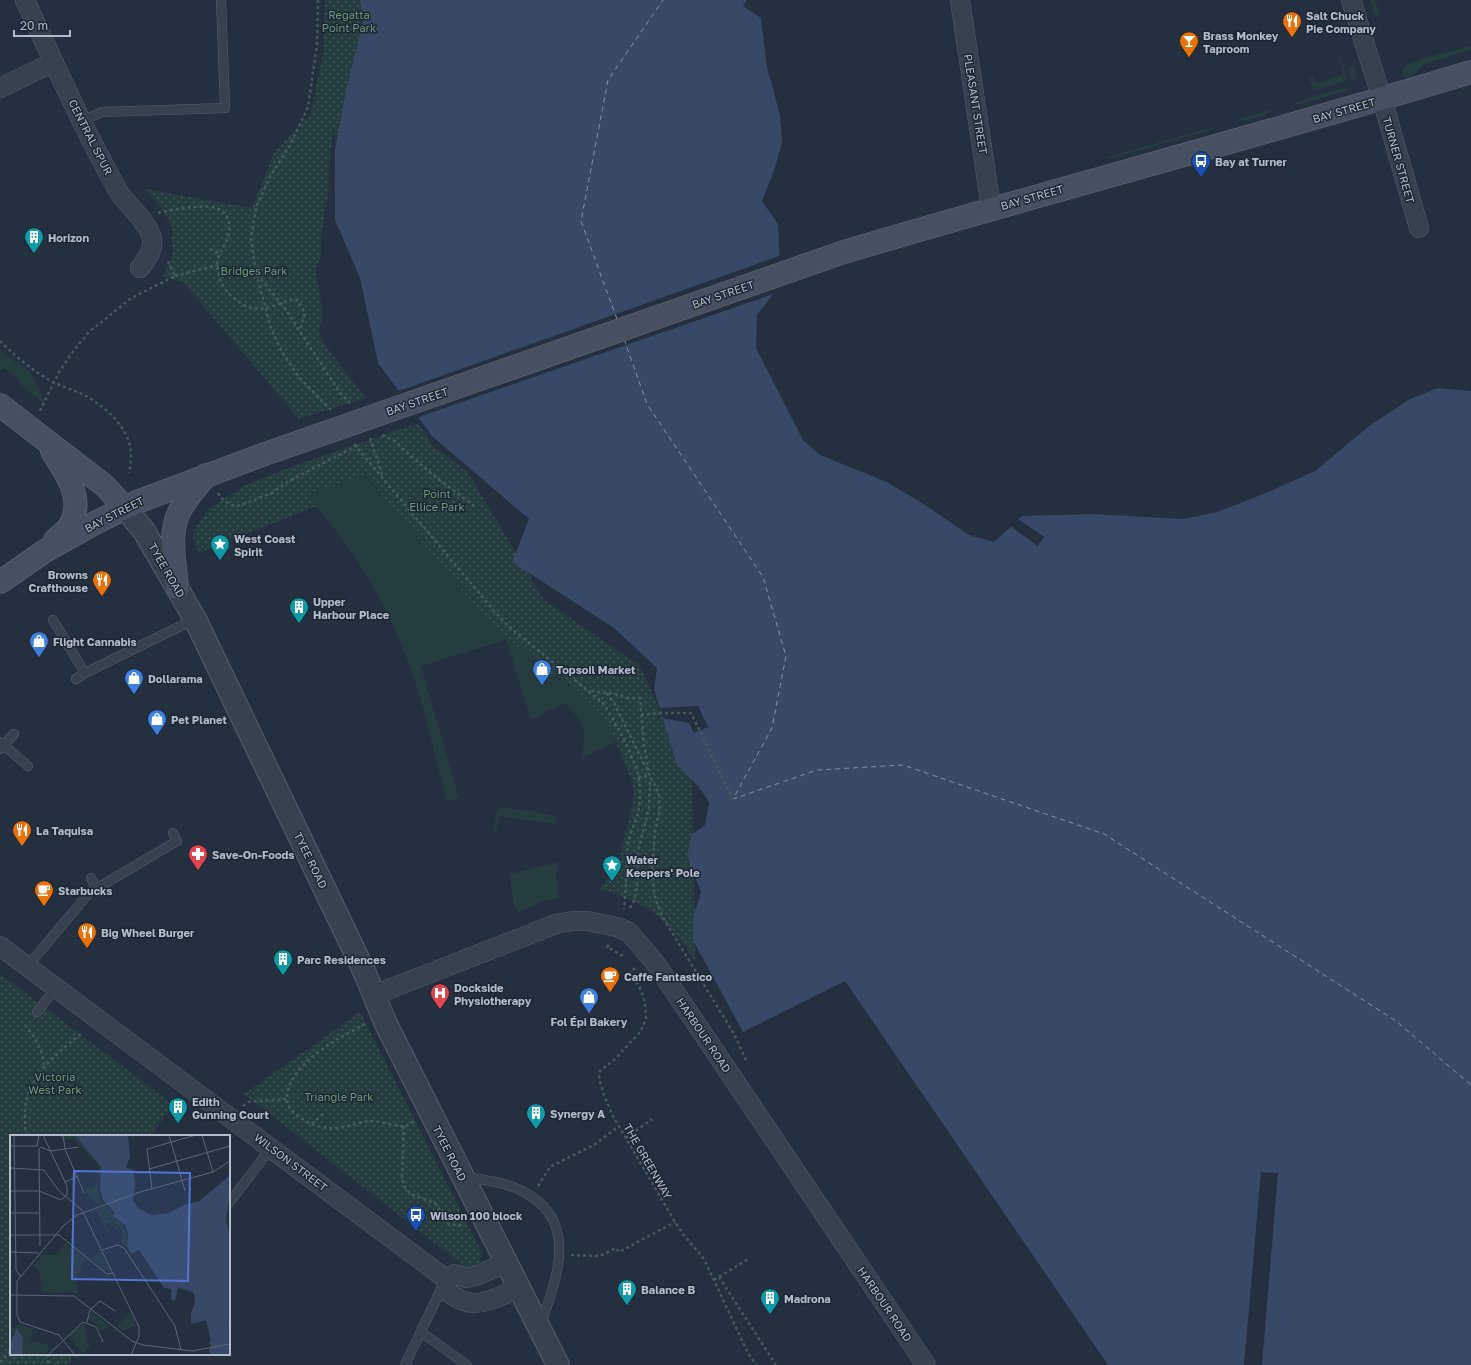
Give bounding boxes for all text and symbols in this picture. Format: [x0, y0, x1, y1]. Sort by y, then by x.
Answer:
park label: Regatta Point Park [322, 8, 376, 34]
place label: Salt Chuck Pie Company [1306, 9, 1376, 35]
restaurant icon: Salt Chuck Pie Company [1281, 10, 1303, 38]
scale bar [14, 12, 70, 38]
text: 20 m [20, 18, 48, 33]
place label: Brass Monkey Taproom [1203, 29, 1279, 55]
bar icon: Brass Monkey Taproom [1178, 30, 1200, 58]
street label: PLEASANT STREET [962, 53, 990, 155]
street label: BAY STREET [1311, 95, 1377, 125]
street label: CENTRAL SPUR [66, 97, 116, 177]
street label: TURNER STREET [1380, 115, 1418, 205]
bus stop icon: Bay at Turner [1190, 150, 1212, 178]
place label: Bay at Turner [1215, 155, 1288, 168]
street label: BAY STREET [999, 182, 1065, 212]
building icon: Horizon [23, 226, 45, 254]
place label: Horizon [48, 231, 89, 244]
park label: Bridges Park [221, 264, 287, 277]
street label: BAY STREET [690, 277, 756, 311]
street label: BAY STREET [384, 384, 450, 418]
park label: Point Ellice Park [409, 487, 465, 513]
street label: BAY STREET [82, 493, 146, 535]
place label: West Coast Spirit [234, 532, 296, 558]
place icon: West Coast Spirit [209, 533, 231, 561]
street label: TYEE ROAD [146, 540, 188, 600]
place label: Browns Crafthouse [29, 568, 89, 594]
restaurant icon: Browns Crafthouse [91, 569, 113, 597]
place label: Upper Harbour Place [313, 595, 390, 621]
building icon: Upper Harbour Place [288, 596, 310, 624]
shop icon: Flight Cannabis [28, 630, 50, 658]
place label: Flight Cannabis [53, 635, 137, 648]
shop icon: Topsoil Market [531, 658, 553, 686]
place label: Topsoil Market [556, 663, 636, 676]
shop icon: Dollarama [123, 667, 145, 695]
place label: Dollarama [148, 672, 203, 685]
shop icon: Pet Planet [146, 708, 168, 736]
place label: Pet Planet [171, 713, 227, 726]
restaurant icon: La Taquisa [11, 819, 33, 847]
place label: La Taquisa [36, 824, 93, 837]
street label: TYEE ROAD [292, 830, 330, 890]
pharmacy icon: Save-On-Foods [187, 843, 209, 871]
place label: Save-On-Foods [212, 848, 295, 861]
place label: Water Keepers' Pole [626, 853, 700, 879]
place icon: Water Keepers' Pole [601, 854, 623, 882]
cafe icon: Starbucks [33, 879, 55, 907]
place label: Starbucks [58, 884, 112, 897]
restaurant icon: Big Wheel Burger [76, 921, 98, 949]
place label: Big Wheel Burger [101, 926, 195, 939]
building icon: Parc Residences [272, 948, 294, 976]
place label: Parc Residences [297, 953, 386, 966]
cafe icon: Caffe Fantastico [599, 965, 621, 993]
place label: Caffe Fantastico [624, 970, 713, 983]
place label: Dockside Physiotherapy [454, 981, 532, 1007]
hospital icon: Dockside Physiotherapy [429, 982, 451, 1010]
shop icon: Fol Épi Bakery [578, 986, 600, 1014]
street label: HARBOUR ROAD [674, 995, 734, 1075]
place label: Fol Épi Bakery [551, 1015, 628, 1028]
park label: Victoria West Park [28, 1070, 82, 1096]
park label: Triangle Park [304, 1090, 374, 1103]
place label: Edith Gunning Court [192, 1095, 270, 1121]
building icon: Edith Gunning Court [167, 1096, 189, 1124]
building icon: Synergy A [525, 1102, 547, 1130]
place label: Synergy A [550, 1107, 605, 1120]
street label: THE GREENWAY [621, 1121, 675, 1201]
street label: TYEE ROAD [430, 1123, 470, 1183]
street label: WILSON STREET [252, 1130, 330, 1194]
inset map [10, 1135, 230, 1355]
bus stop icon: Wilson 100 block [405, 1204, 427, 1232]
place label: Wilson 100 block [430, 1209, 523, 1222]
street label: HARBOUR ROAD [855, 1264, 915, 1344]
building icon: Balance B [616, 1278, 638, 1306]
place label: Balance B [641, 1283, 695, 1296]
building icon: Madrona [759, 1287, 781, 1315]
place label: Madrona [784, 1292, 831, 1305]

